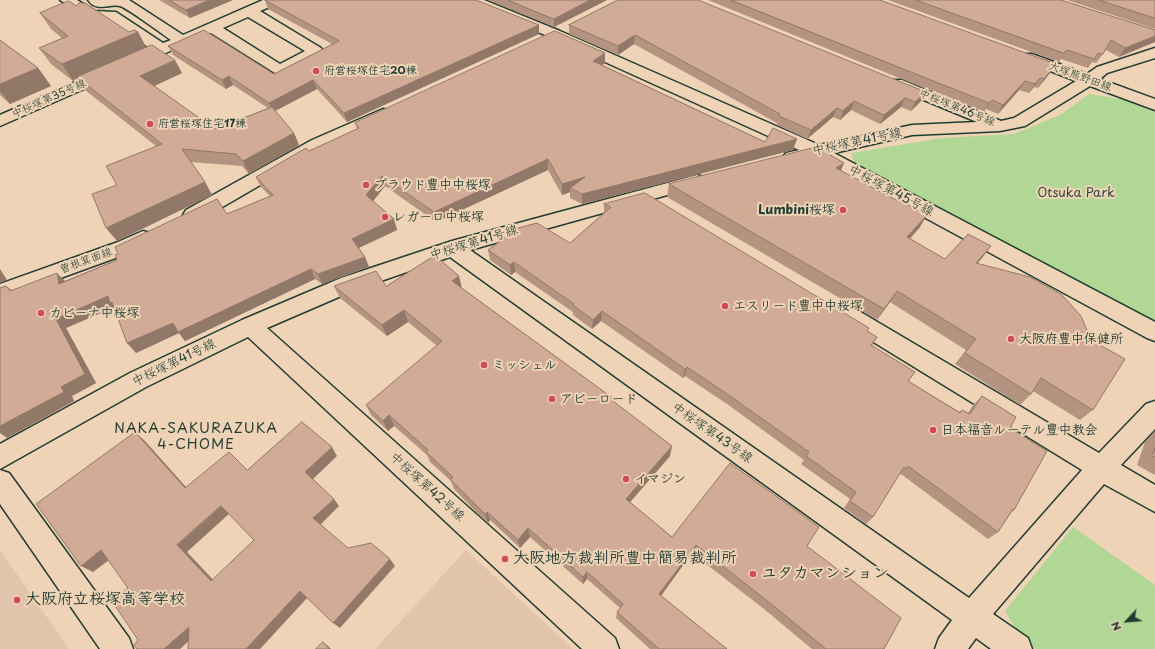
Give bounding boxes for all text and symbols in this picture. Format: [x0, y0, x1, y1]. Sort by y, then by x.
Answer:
street label: 大塚熊野田線 [1047, 60, 1113, 94]
place label: 府営桜塚住宅20棟 [324, 64, 417, 78]
marker: 府営桜塚住宅20棟 [311, 66, 321, 76]
street label: 中桜塚第35号線 [10, 77, 88, 121]
street label: 中桜塚第46号線 [917, 87, 997, 129]
place label: 府営桜塚住宅17棟 [158, 117, 246, 131]
marker: 府営桜塚住宅17棟 [145, 119, 155, 129]
street label: 中桜塚第41号線 [811, 125, 903, 159]
street label: 中桜塚第45号線 [846, 162, 936, 220]
place label: プラウド豊中中桜塚 [374, 177, 491, 193]
marker: プラウド豊中中桜塚 [361, 180, 371, 190]
park label: Otsuka Park [1037, 185, 1115, 201]
place label: Lumbini桜塚 [758, 202, 835, 218]
marker: Lumbini桜塚 [838, 205, 848, 215]
place label: レガーロ中桜塚 [393, 209, 484, 225]
marker: レガーロ中桜塚 [380, 212, 390, 222]
street label: 中桜塚第41号線 [428, 222, 520, 264]
street label: 曽根箕面線 [58, 245, 114, 277]
place label: エスリード豊中中桜塚 [733, 298, 863, 314]
marker: エスリード豊中中桜塚 [720, 301, 730, 311]
place label: カビーナ中桜塚 [49, 305, 139, 321]
marker: カビーナ中桜塚 [36, 308, 46, 318]
place label: 大阪府豊中保健所 [1019, 331, 1123, 347]
marker: 大阪府豊中保健所 [1006, 334, 1016, 344]
street label: 中桜塚第41号線 [129, 336, 219, 390]
place label: ミッシェル [492, 357, 557, 373]
marker: ミッシェル [479, 360, 489, 370]
place label: アビーロード [560, 391, 637, 407]
marker: アビーロード [547, 394, 557, 404]
street label: 中桜塚第43号線 [669, 399, 755, 467]
district label: NAKA-SAKURAZUKA 4-CHOME [115, 421, 277, 454]
place label: 日本福音ルーテル豊中教会 [941, 422, 1098, 438]
marker: 日本福音ルーテル豊中教会 [928, 425, 938, 435]
street label: 中桜塚第42号線 [386, 449, 468, 525]
place label: イマジン [634, 471, 686, 487]
marker: イマジン [621, 474, 631, 484]
place label: 大阪地方裁判所豊中簡易裁判所 [513, 549, 737, 569]
marker: 大阪地方裁判所豊中簡易裁判所 [500, 554, 510, 564]
place label: ユタカマンション [761, 564, 889, 584]
marker: ユタカマンション [748, 569, 758, 579]
place label: 大阪府立桜塚高等学校 [25, 590, 185, 610]
marker: 大阪府立桜塚高等学校 [12, 595, 22, 605]
north arrow [1107, 601, 1147, 641]
text: N [1106, 619, 1125, 634]

